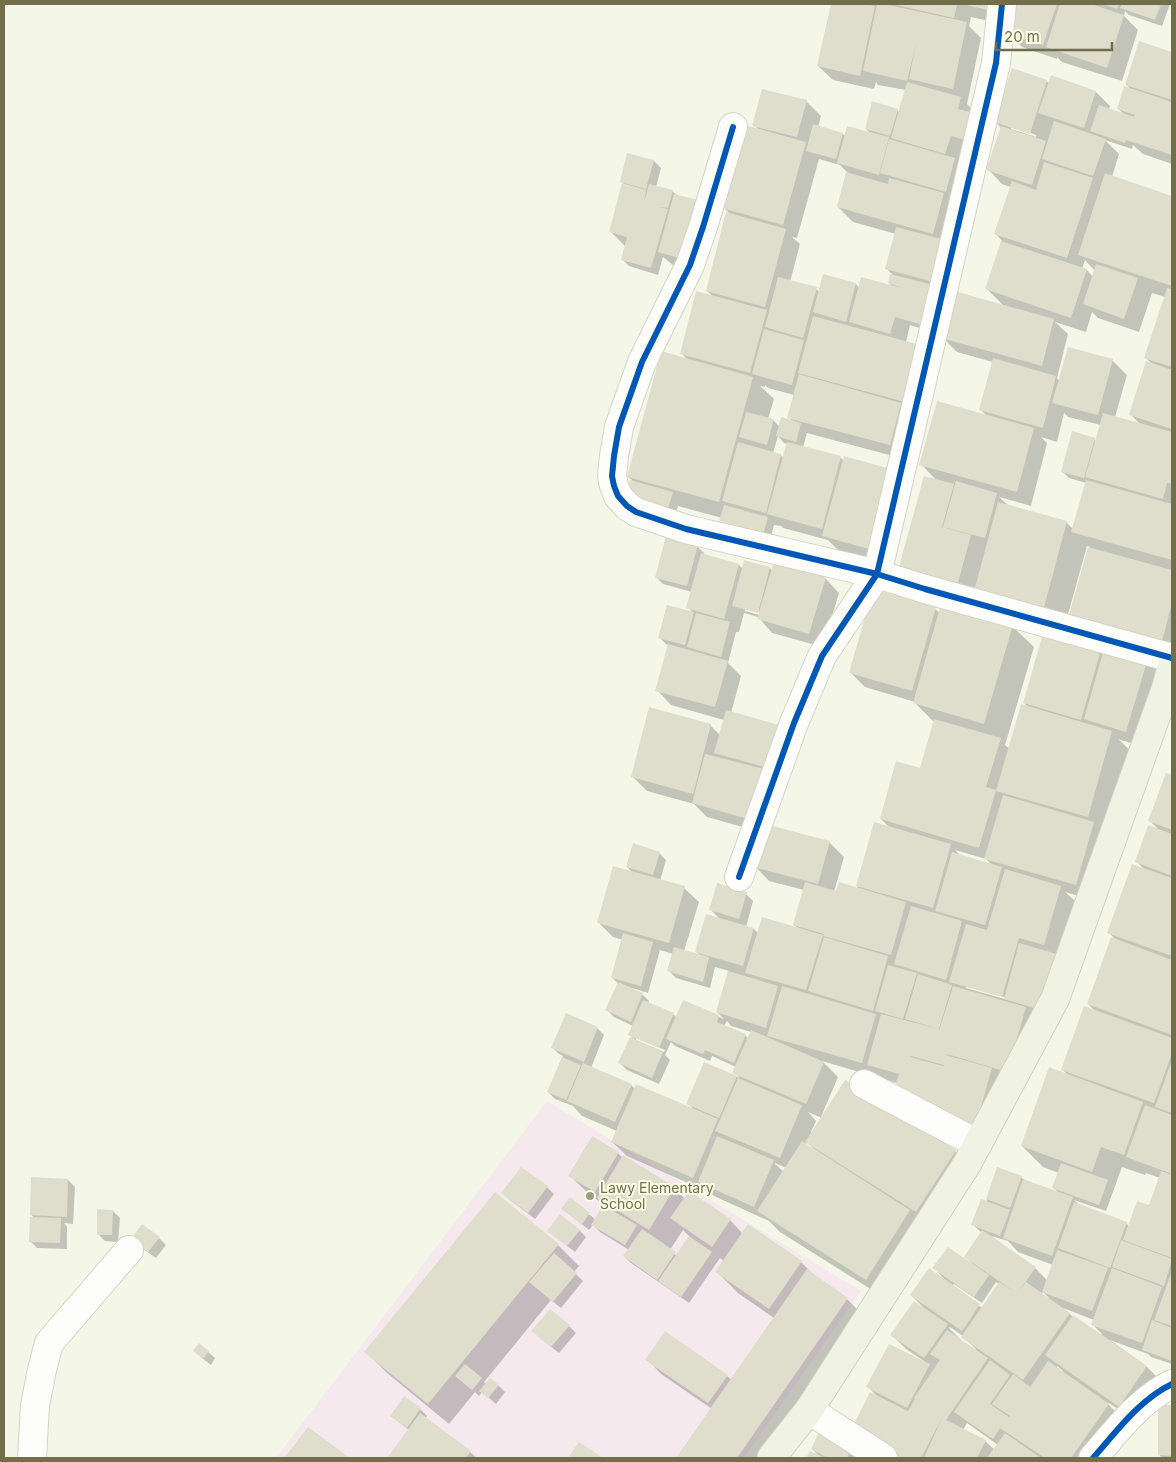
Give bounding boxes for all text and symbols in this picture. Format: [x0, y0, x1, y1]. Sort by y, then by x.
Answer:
scale bar [996, 20, 1112, 52]
text: 20 m [1004, 27, 1040, 46]
place label: Lawy Elementary School [600, 1179, 714, 1212]
marker: Lawy Elementary School [584, 1190, 596, 1202]

